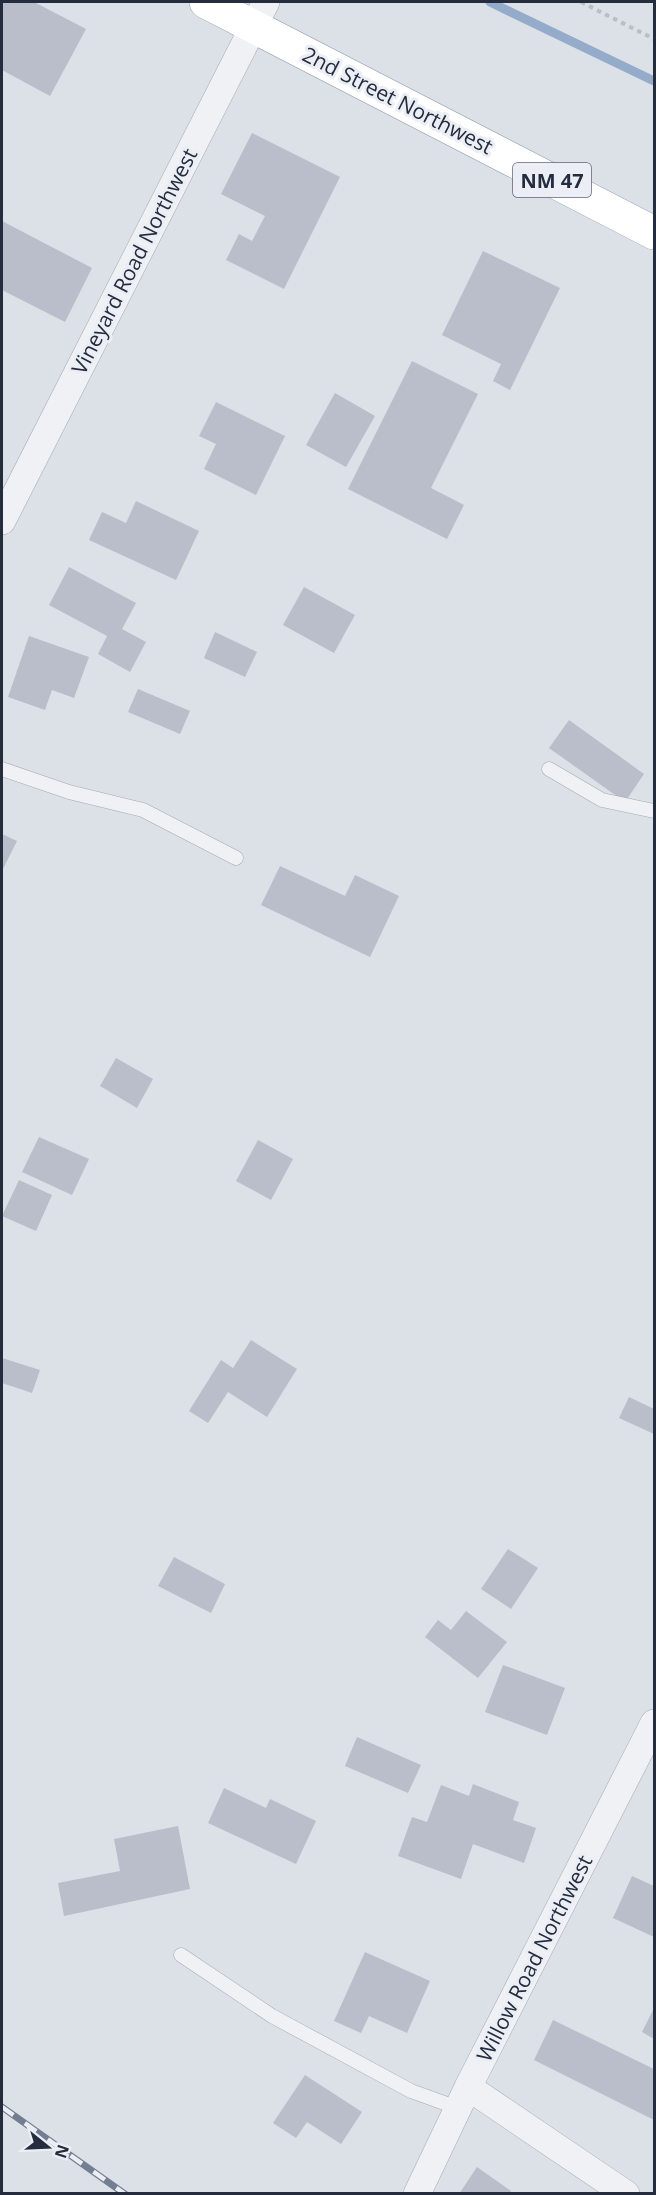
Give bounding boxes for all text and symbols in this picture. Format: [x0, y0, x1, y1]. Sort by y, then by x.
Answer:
street label: 2nd Street Northwest [298, 40, 498, 160]
street label: Vineyard Road Northwest [65, 143, 203, 379]
road number: NM 47 [513, 163, 591, 197]
street label: Willow Road Northwest [470, 1850, 598, 2066]
north arrow [18, 2117, 78, 2177]
text: N [50, 2142, 75, 2161]

